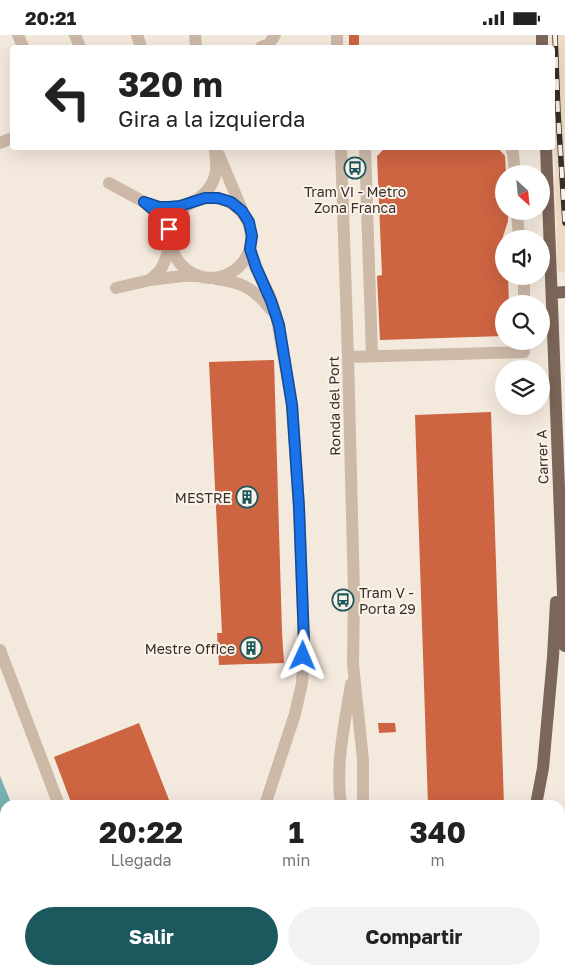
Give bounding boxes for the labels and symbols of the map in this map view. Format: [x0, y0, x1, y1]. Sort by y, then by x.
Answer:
bus stop icon: Tram VI - Metro Zona Franca [343, 156, 367, 180]
north arrow [495, 165, 550, 220]
place label: Tram VI - Metro Zona Franca [304, 183, 406, 216]
pin [148, 208, 190, 250]
street label: Ronda del Port [325, 356, 343, 456]
street label: Carrer A [533, 429, 551, 485]
building icon: MESTRE [235, 485, 259, 509]
place label: MESTRE [175, 489, 231, 506]
place label: Tram V - Porta 29 [359, 584, 416, 617]
bus stop icon: Tram V - Porta 29 [331, 588, 355, 612]
position arrow [276, 629, 328, 681]
building icon: Mestre Office [239, 636, 263, 660]
place label: Mestre Office [145, 640, 235, 657]

